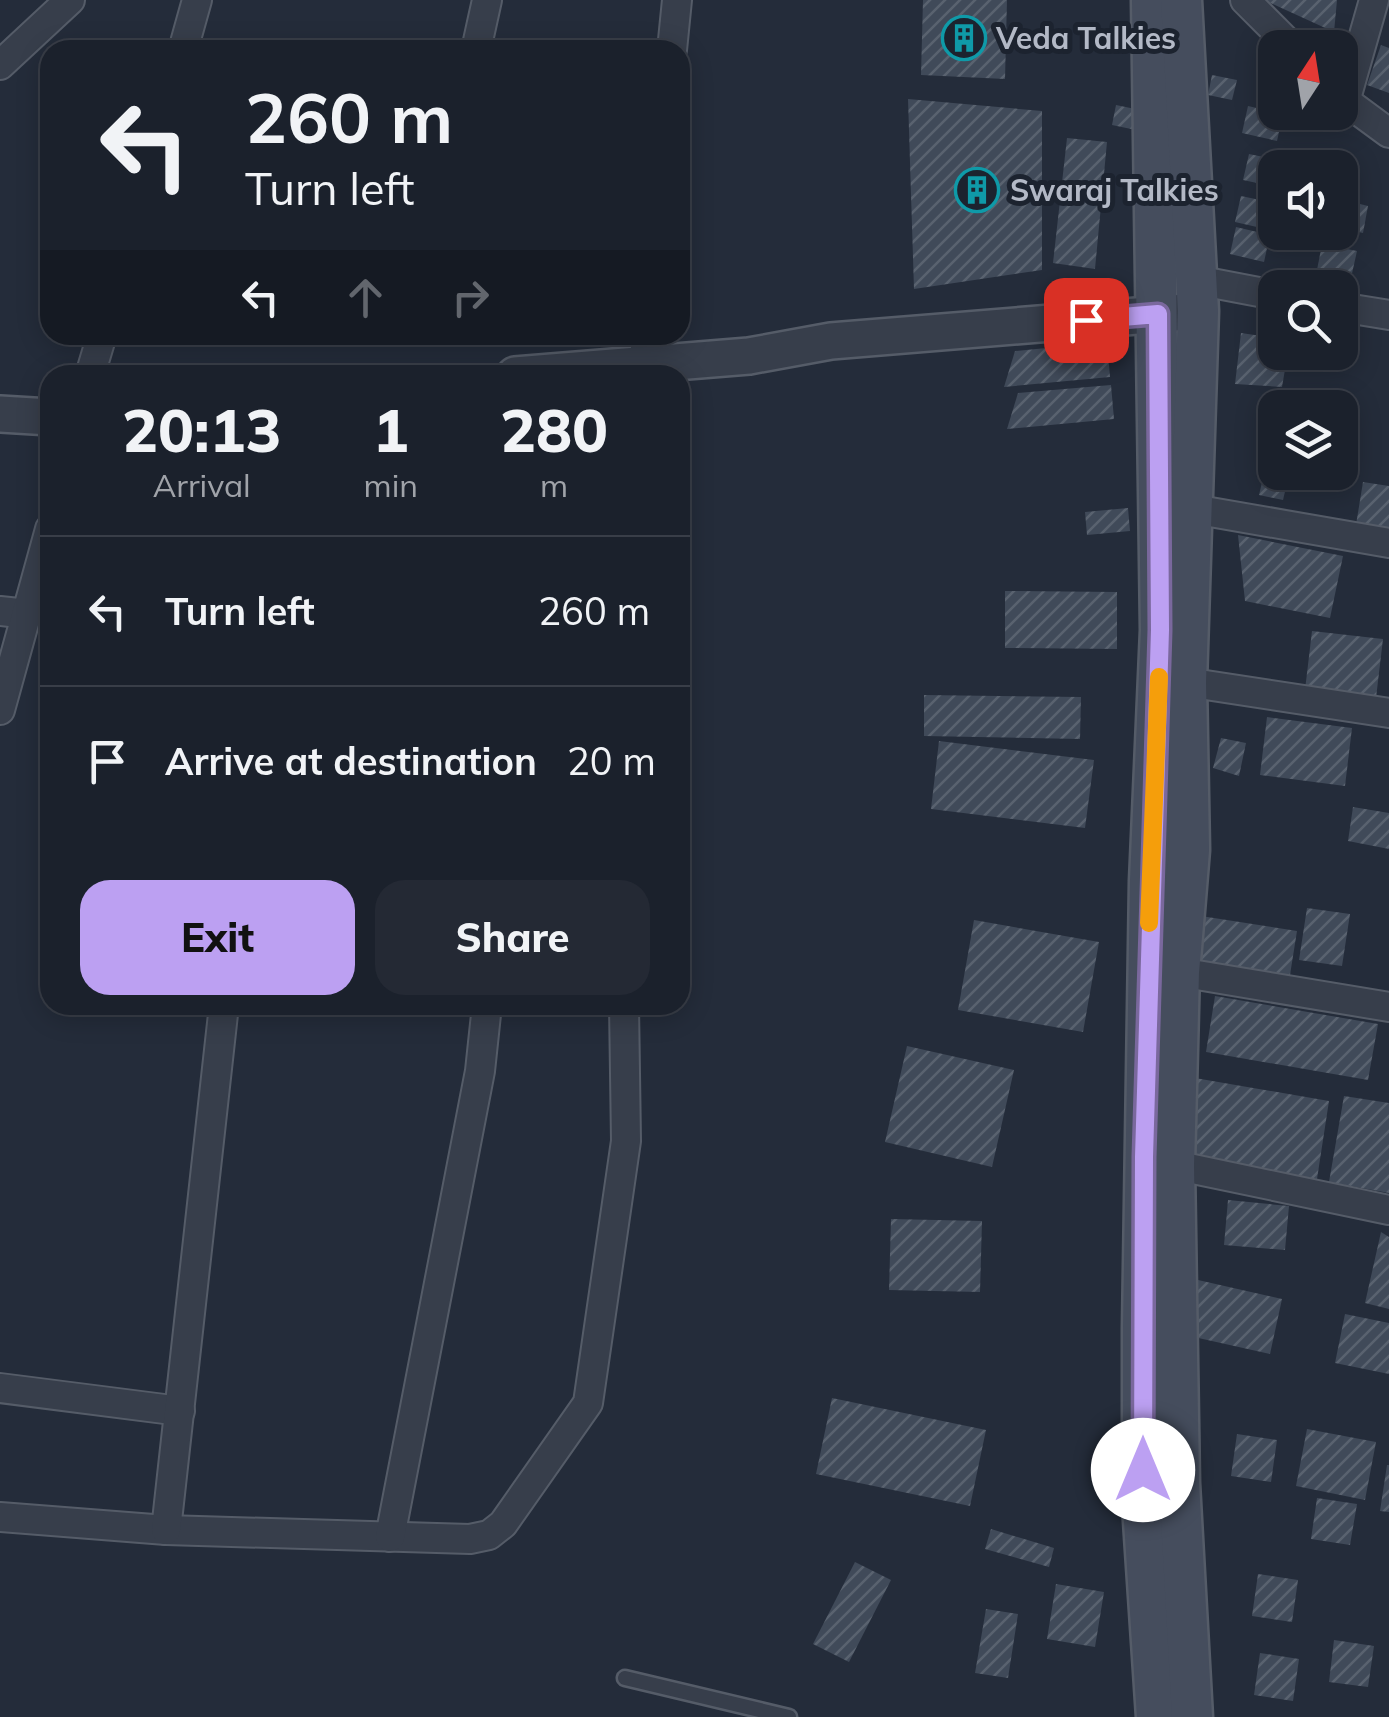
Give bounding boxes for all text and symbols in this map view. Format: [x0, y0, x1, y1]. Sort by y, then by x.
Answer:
building icon: Veda Talkies [941, 15, 987, 61]
place label: Veda Talkies [995, 19, 1176, 57]
north arrow [1258, 30, 1358, 130]
map controls [1258, 30, 1358, 490]
text: 260 m [245, 73, 453, 161]
icon: left [80, 80, 210, 210]
button: sound [1258, 150, 1358, 250]
text: Turn left [245, 160, 414, 216]
building icon: Swaraj Talkies [954, 167, 1000, 213]
place label: Swaraj Talkies [1010, 171, 1219, 209]
icon: left [233, 270, 288, 325]
icon: ahead [338, 270, 393, 325]
icon: right [443, 270, 498, 325]
button: search [1258, 270, 1358, 370]
pin [1044, 278, 1129, 363]
icon: arrive [1059, 293, 1114, 348]
button: layers [1258, 390, 1358, 490]
text: 20:13 [122, 392, 282, 467]
text: 1 [373, 392, 409, 467]
text: 280 [500, 392, 608, 467]
text: Arrival [153, 465, 251, 505]
text: min [364, 465, 418, 505]
text: m [540, 465, 568, 505]
icon: left [80, 584, 135, 639]
text: Turn left [165, 587, 315, 635]
text: 260 m [538, 587, 650, 635]
icon: arrive [80, 734, 135, 789]
text: Arrive at destination [165, 737, 537, 785]
text: 20 m [567, 737, 656, 785]
button: Exit [80, 880, 355, 995]
button: Share [375, 880, 650, 995]
position arrow [1091, 1418, 1195, 1522]

